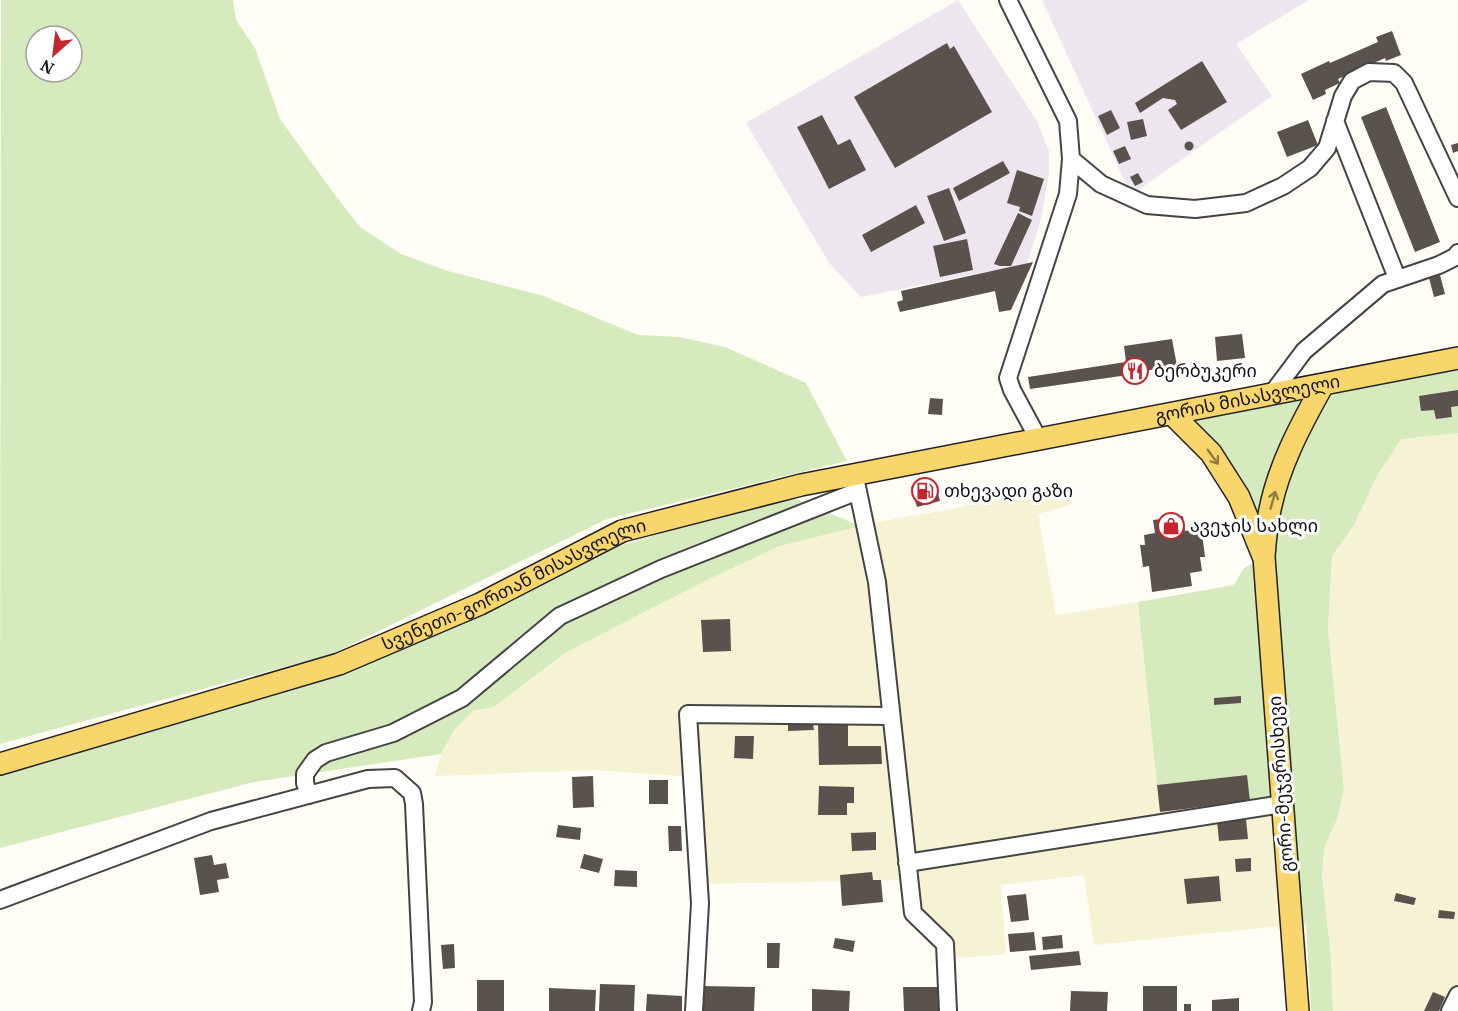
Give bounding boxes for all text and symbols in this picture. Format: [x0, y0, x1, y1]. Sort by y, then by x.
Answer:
north arrow [24, 24, 84, 84]
text: N [36, 55, 57, 80]
restaurant icon: ბერბუკერი [1120, 356, 1150, 386]
place label: ბერბუკერი [1154, 358, 1257, 382]
street label: გორის მისასვლელი [1153, 368, 1342, 427]
one-way arrow [1206, 449, 1219, 465]
fuel station icon: თხევადი გაზი [910, 476, 940, 506]
place label: თხევადი გაზი [944, 478, 1073, 502]
one-way arrow [1268, 490, 1279, 509]
shop icon: ავეჯის სახლი [1156, 511, 1186, 541]
street label: სვენეთი-გორთან მისასვლელი [378, 512, 648, 655]
place label: ავეჯის სახლი [1190, 513, 1318, 537]
street label: გორი-მეჯვრისხევი [1262, 695, 1298, 873]

